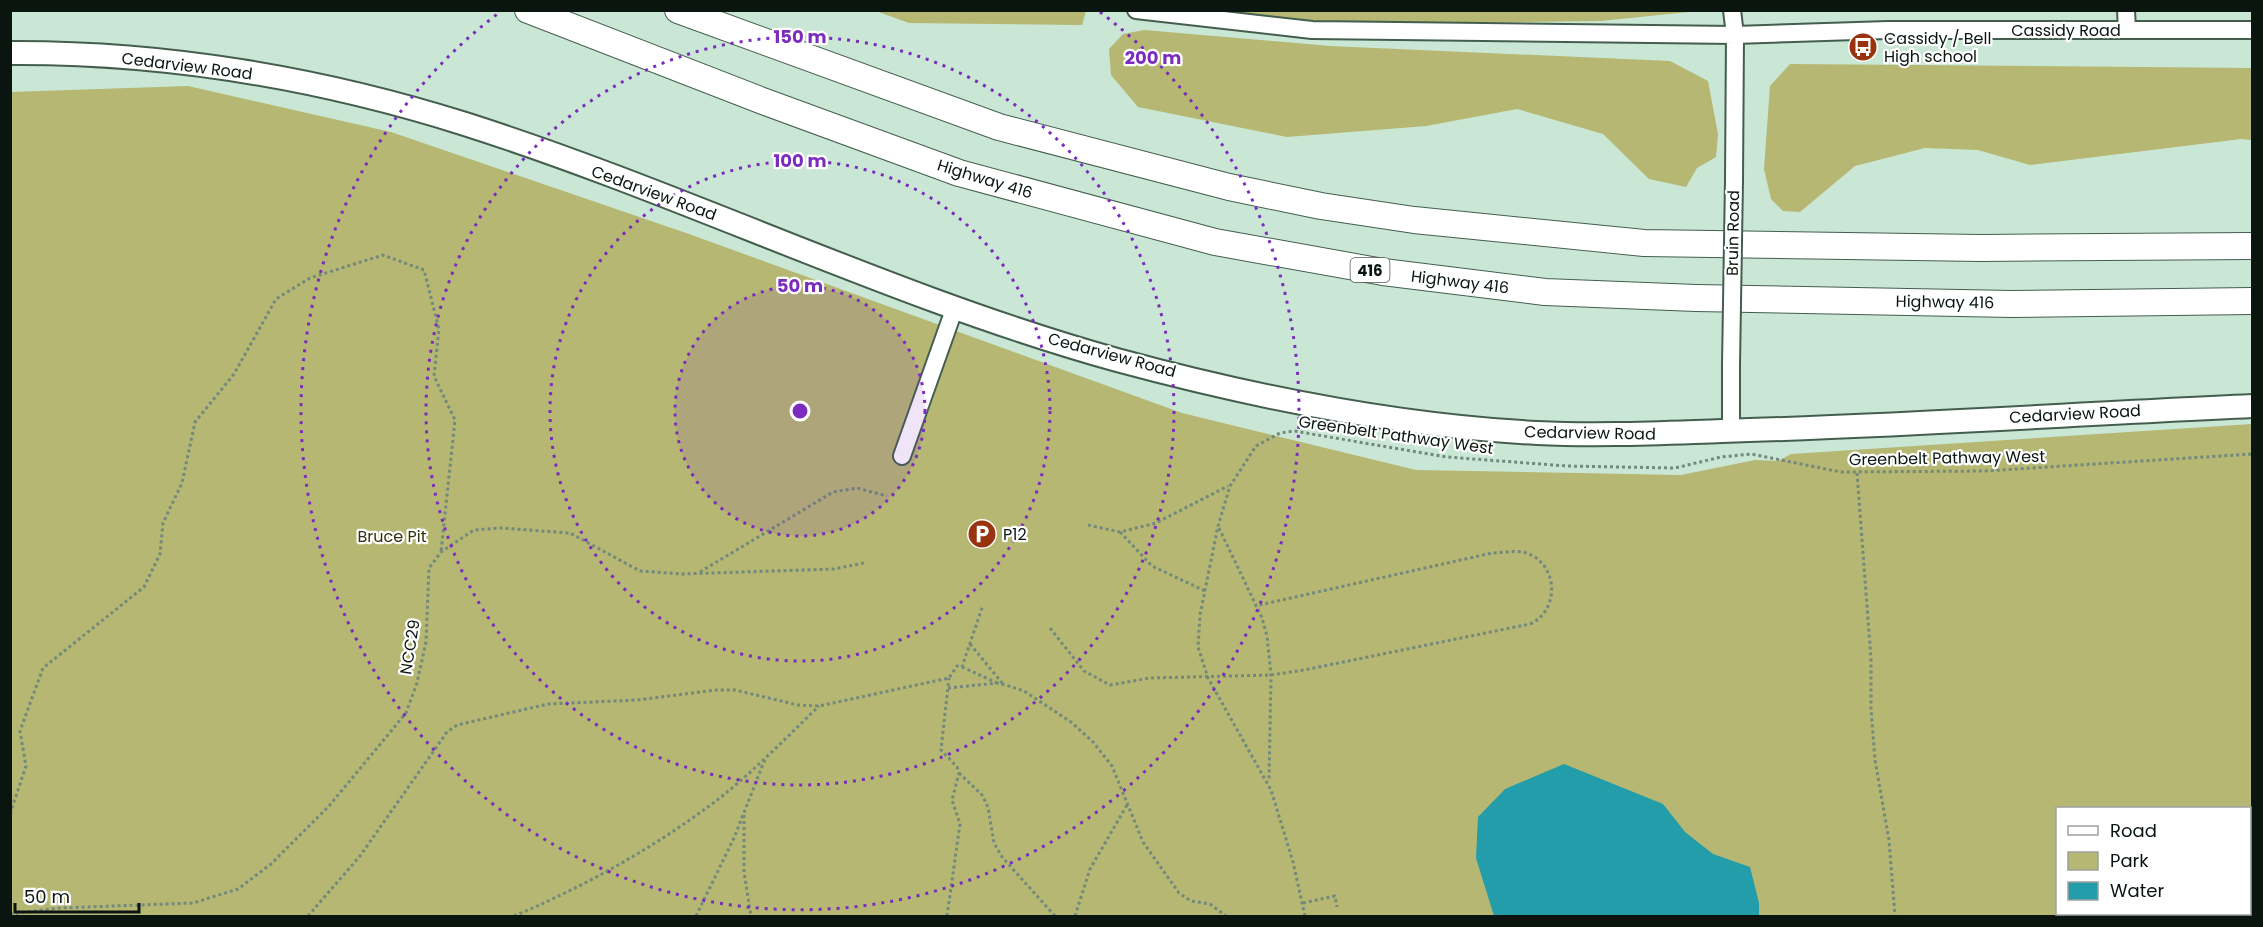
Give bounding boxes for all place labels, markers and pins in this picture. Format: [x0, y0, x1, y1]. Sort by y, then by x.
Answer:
place label: Cassidy / Bell High school [1884, 27, 1991, 68]
bus stop icon: Cassidy / Bell High school [1847, 31, 1879, 63]
centre of rings [790, 401, 810, 421]
parking icon: P12 [966, 518, 998, 550]
place label: P12 [1003, 523, 1027, 546]

